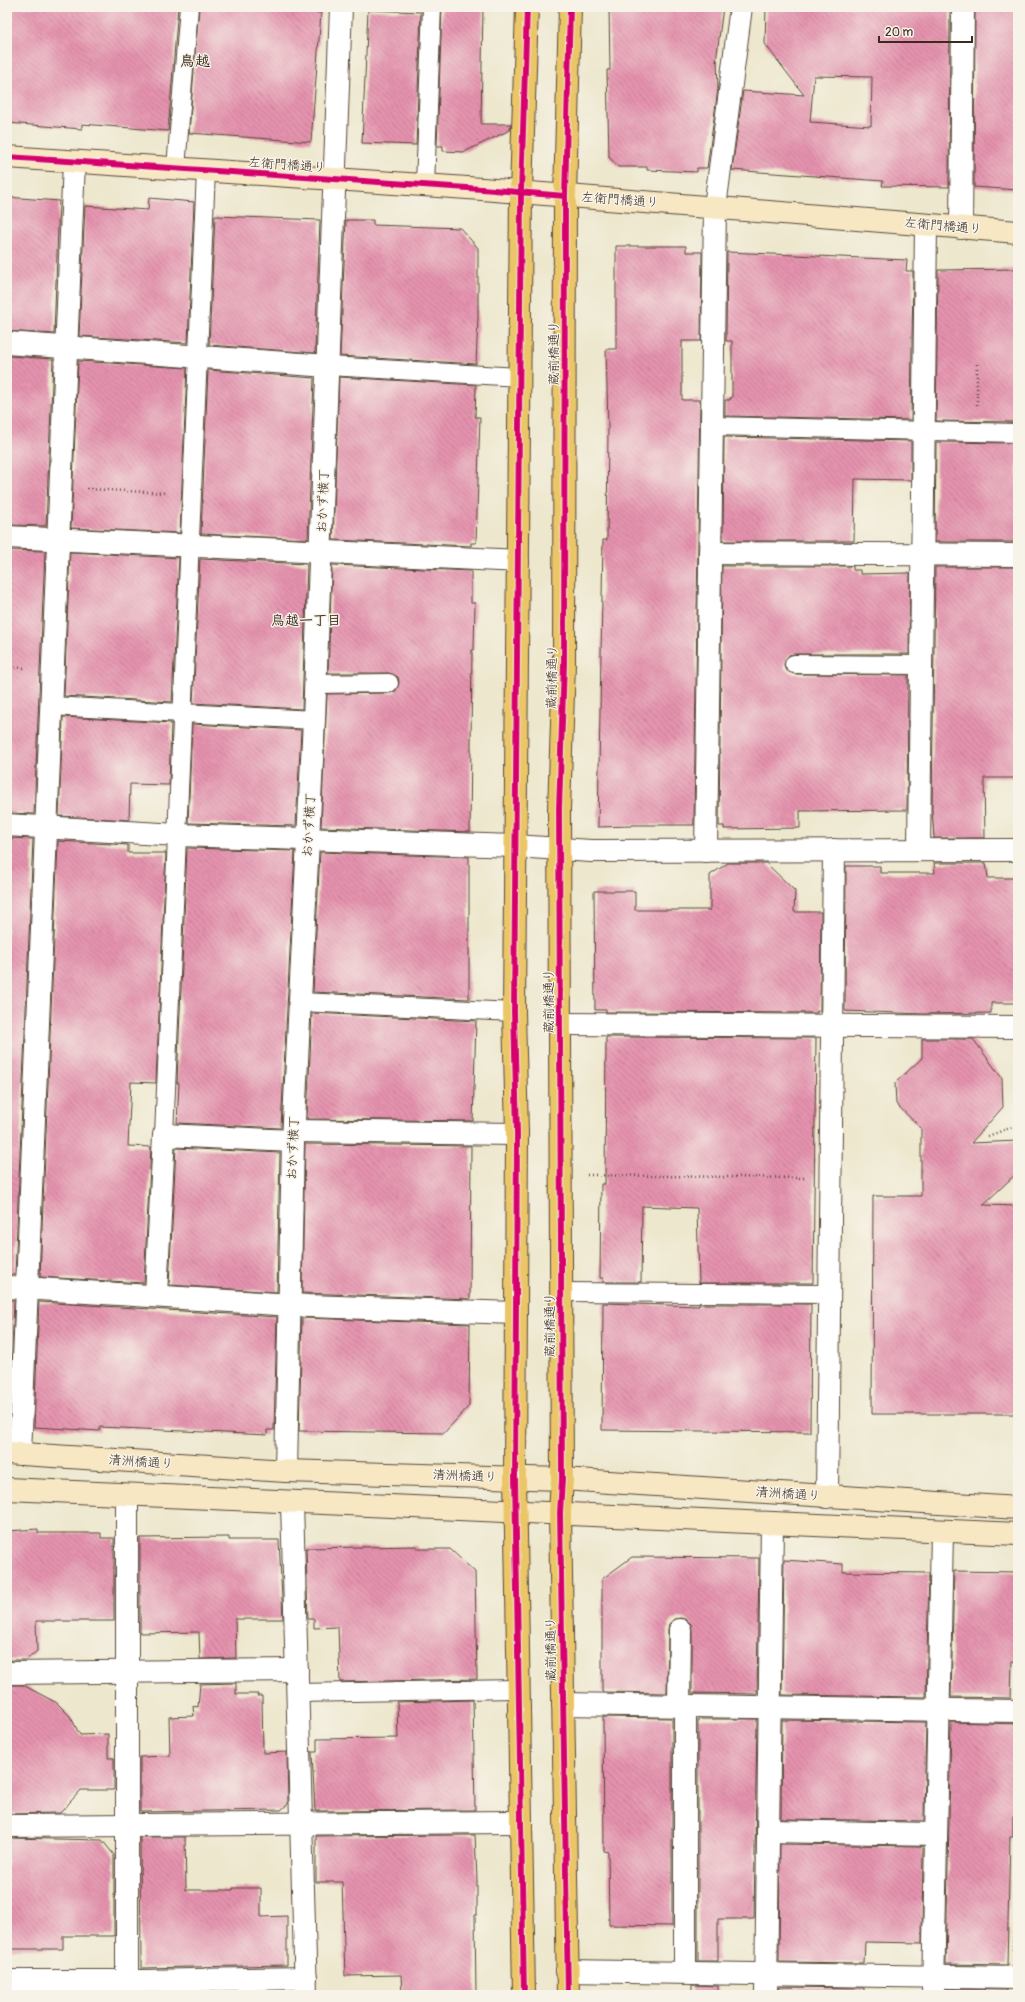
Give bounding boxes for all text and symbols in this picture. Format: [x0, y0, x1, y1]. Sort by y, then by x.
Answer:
scale bar [879, 18, 972, 44]
text: 20 m [885, 25, 914, 40]
district label: 鳥越 [180, 52, 210, 71]
street label: 左衛門橋通り [248, 154, 326, 176]
street label: 左衛門橋通り [581, 189, 659, 211]
street label: 左衛門橋通り [903, 215, 983, 237]
street label: 蔵前橋通り [546, 320, 562, 386]
street label: おかず横丁 [314, 468, 332, 534]
district label: 鳥越一丁目 [271, 612, 341, 629]
street label: 蔵前橋通り [543, 644, 561, 710]
street label: おかず横丁 [299, 792, 319, 858]
street label: 蔵前橋通り [541, 968, 557, 1034]
street label: おかず横丁 [284, 1115, 302, 1181]
street label: 蔵前橋通り [542, 1292, 558, 1358]
street label: 清洲橋通り [108, 1452, 174, 1472]
street label: 清洲橋通り [432, 1467, 498, 1485]
street label: 清洲橋通り [755, 1484, 821, 1504]
street label: 蔵前橋通り [542, 1616, 560, 1682]

